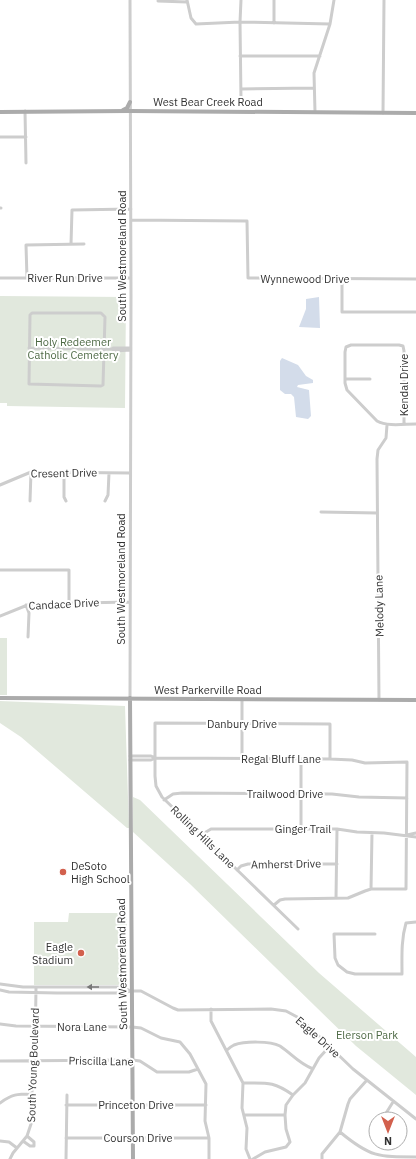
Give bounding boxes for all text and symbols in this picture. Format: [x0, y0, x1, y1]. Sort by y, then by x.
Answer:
street label: West Bear Creek Road [153, 95, 263, 109]
street label: South Westmoreland Road [115, 190, 129, 322]
street label: River Run Drive [27, 271, 103, 285]
street label: Wynnewood Drive [261, 272, 350, 286]
park label: Holy Redeemer Catholic Cemetery [28, 335, 119, 362]
street label: Kendal Drive [397, 354, 411, 416]
street label: Cresent Drive [31, 465, 97, 481]
street label: South Westmoreland Road [114, 513, 128, 645]
street label: Melody Lane [371, 575, 387, 637]
street label: Candace Drive [28, 595, 100, 613]
street label: West Parkerville Road [154, 683, 262, 697]
street label: Danbury Drive [207, 717, 277, 731]
street label: Regal Bluff Lane [241, 752, 321, 766]
street label: Trailwood Drive [247, 787, 323, 801]
street label: Rolling Hills Lane [168, 803, 238, 871]
street label: Ginger Trail [275, 822, 331, 836]
street label: Amherst Drive [251, 856, 321, 872]
place label: DeSoto High School [71, 859, 130, 886]
marker: DeSoto High School [58, 867, 68, 877]
street label: South Westmoreland Road [114, 898, 130, 1030]
place label: Eagle Stadium [32, 940, 73, 967]
marker: Eagle Stadium [76, 948, 86, 958]
one-way arrow [86, 984, 99, 990]
street label: South Young Boulevard [24, 1007, 42, 1123]
street label: Eagle Drive [293, 1013, 343, 1061]
street label: Nora Lane [57, 1020, 107, 1034]
park label: Elerson Park [336, 1028, 398, 1042]
street label: Priscilla Lane [68, 1053, 134, 1069]
street label: Princeton Drive [98, 1098, 174, 1112]
north arrow [368, 1111, 408, 1151]
street label: Courson Drive [103, 1131, 173, 1145]
text: N [384, 1134, 392, 1148]

